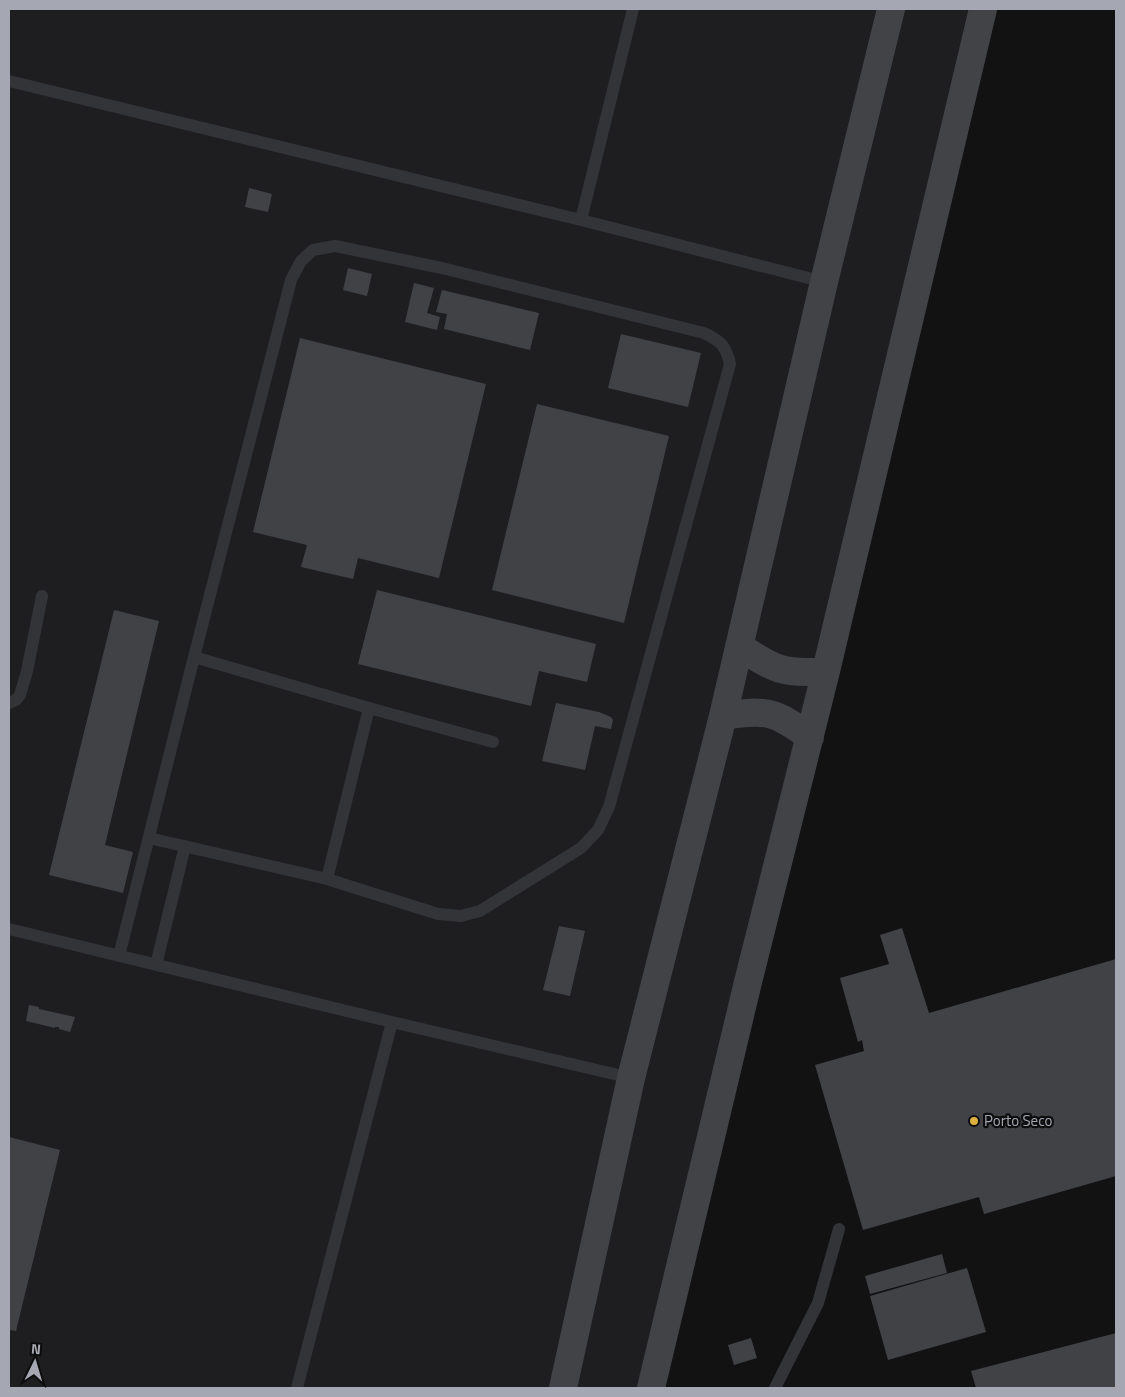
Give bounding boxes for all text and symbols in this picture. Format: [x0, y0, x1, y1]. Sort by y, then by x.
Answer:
place label: Porto Seco [984, 1109, 1053, 1132]
marker: Porto Seco [968, 1115, 980, 1127]
north arrow [10, 1337, 60, 1387]
text: N [30, 1338, 42, 1359]

